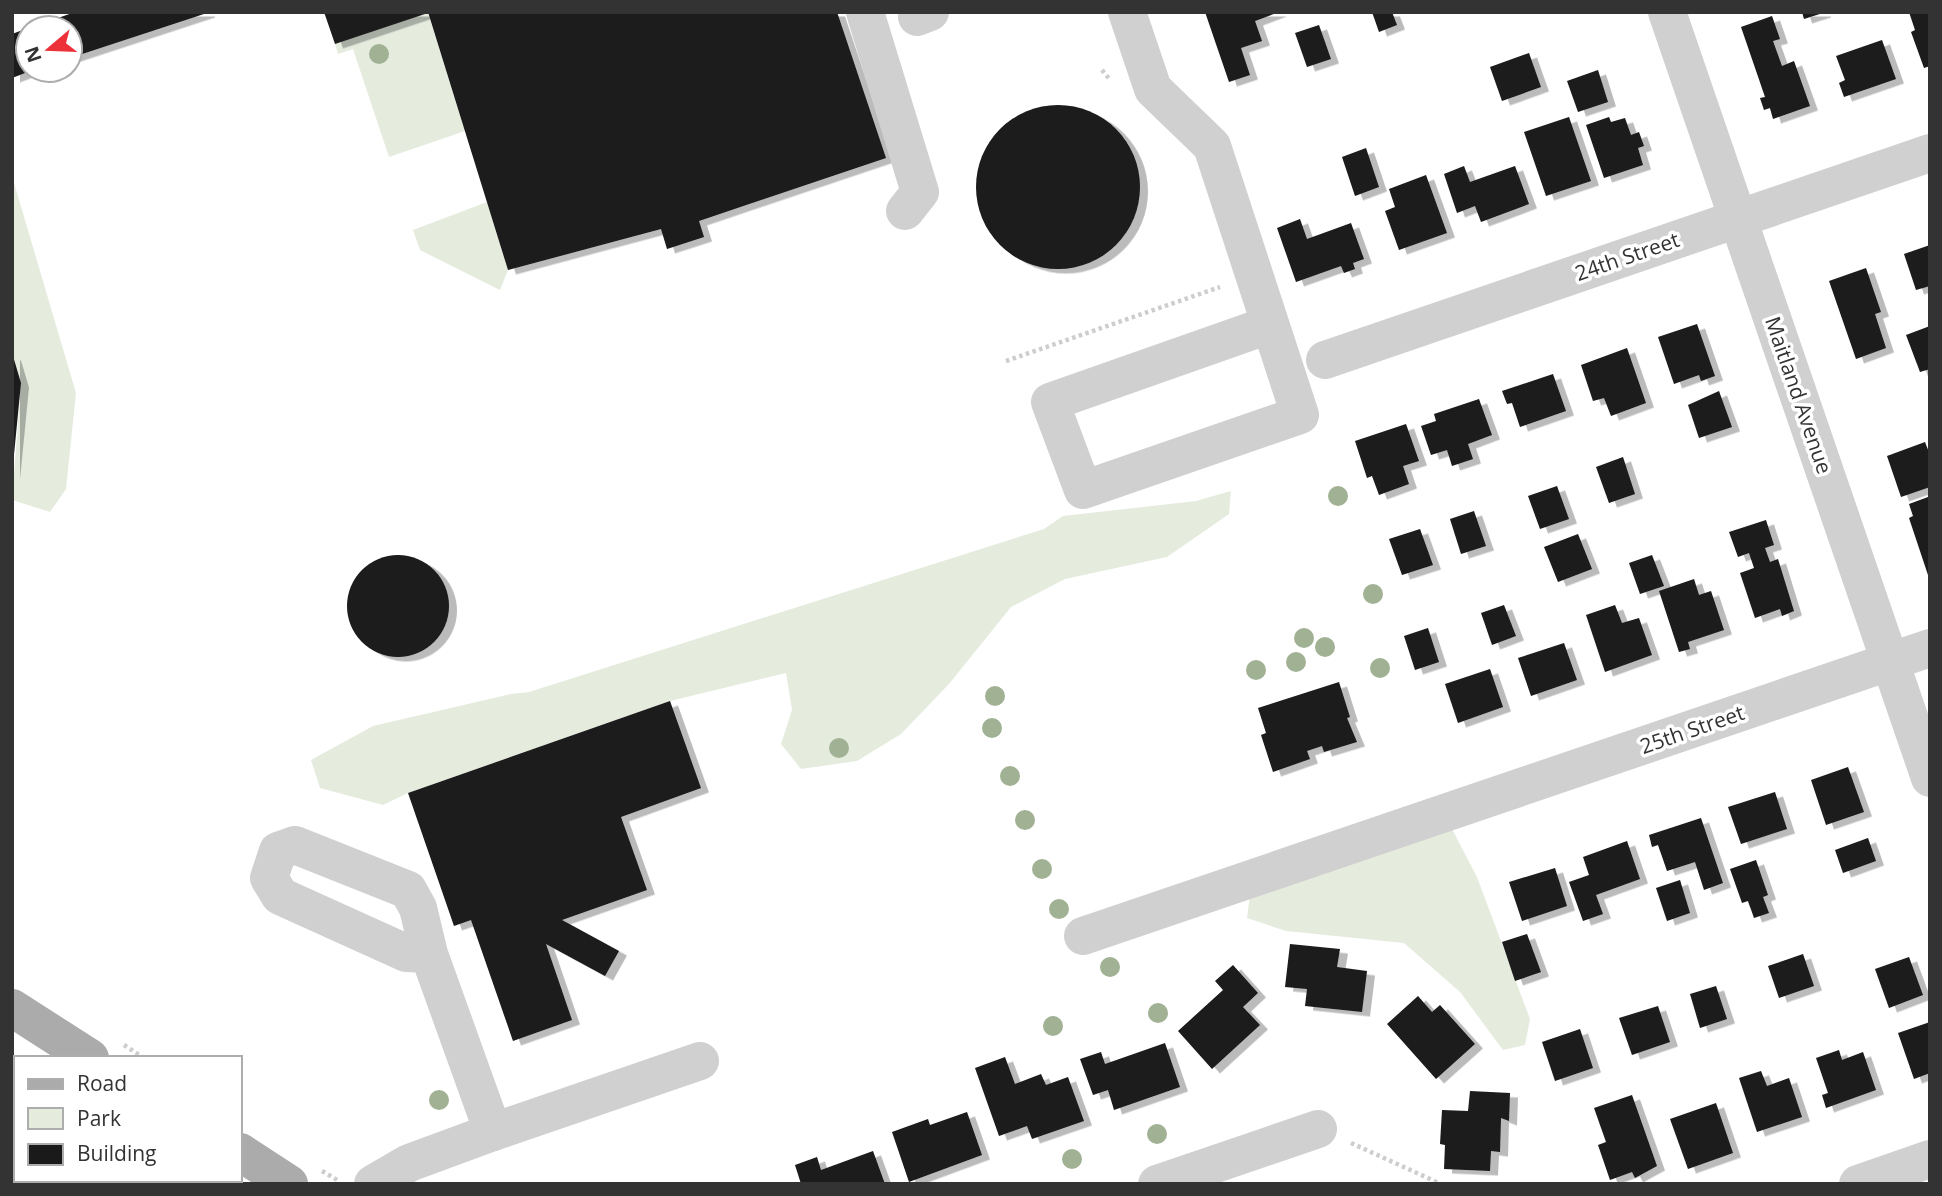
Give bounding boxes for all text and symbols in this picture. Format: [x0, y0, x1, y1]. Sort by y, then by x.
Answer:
north arrow [14, 14, 84, 84]
text: N [18, 43, 48, 66]
street label: 24th Street [1571, 225, 1683, 287]
street label: Maitland Avenue [1759, 313, 1839, 477]
street label: 25th Street [1636, 698, 1748, 760]
legend [14, 1056, 242, 1182]
text: Road [77, 1069, 127, 1097]
text: Park [77, 1104, 121, 1132]
text: Building [77, 1139, 156, 1167]

